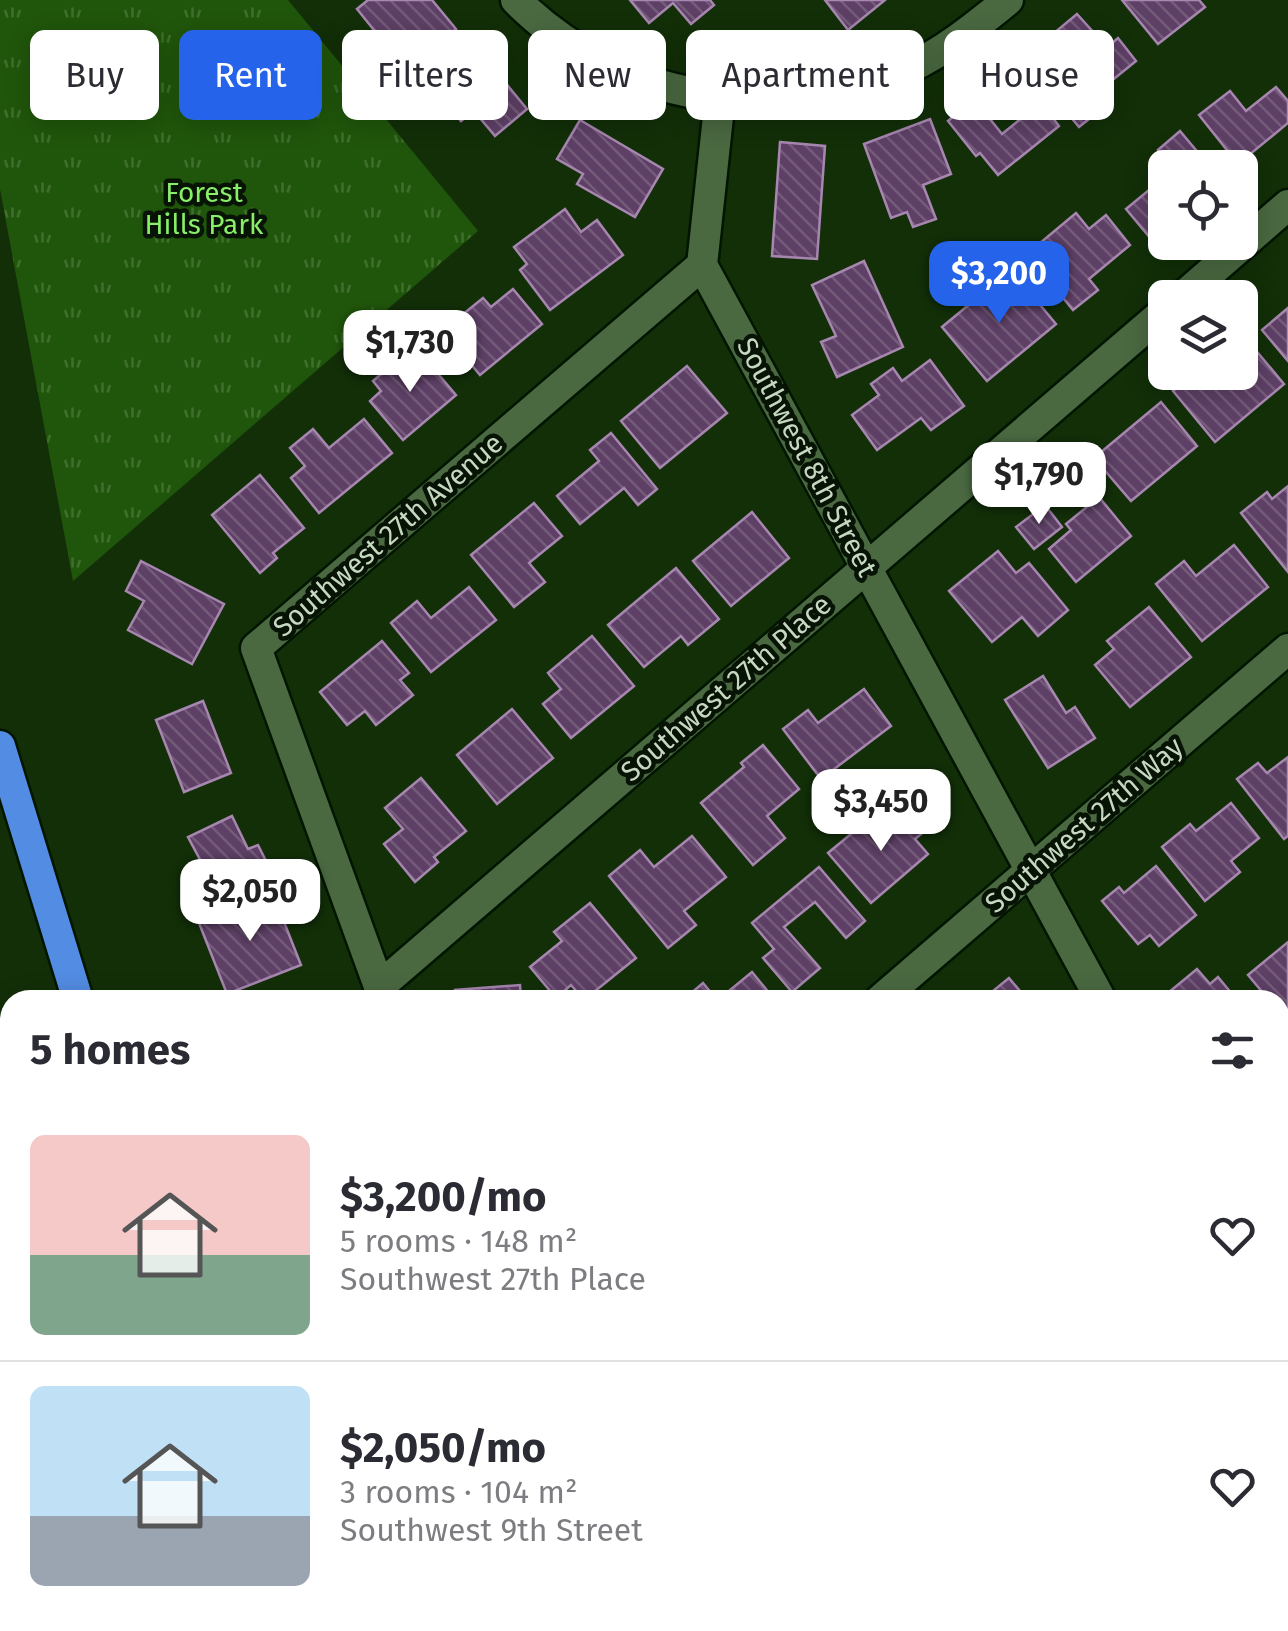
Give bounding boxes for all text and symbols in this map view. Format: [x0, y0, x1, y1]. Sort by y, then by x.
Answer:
chip: Buy [30, 30, 159, 120]
chip: Rent [179, 30, 322, 120]
chip: Filters [342, 30, 508, 120]
chip: New [528, 30, 666, 120]
chip: Apartment [686, 30, 924, 120]
chip: House [944, 30, 1114, 120]
map controls [1148, 150, 1258, 390]
button: locate [1148, 150, 1258, 260]
park label: Forest Hills Park [145, 176, 264, 241]
pin: $3,200 [918, 241, 1080, 326]
text: $3,200 [951, 254, 1047, 292]
button: layers [1148, 280, 1258, 390]
pin: $1,730 [329, 310, 491, 395]
text: $1,730 [365, 323, 455, 361]
street label: Southwest 8th Street [730, 332, 884, 583]
street label: Southwest 27th Avenue [267, 426, 509, 644]
pin: $1,790 [958, 442, 1120, 527]
text: $1,790 [994, 455, 1084, 493]
street label: Southwest 27th Place [614, 588, 838, 788]
street label: Southwest 27th Way [978, 730, 1190, 920]
pin: $3,450 [800, 769, 962, 854]
text: $3,450 [834, 782, 928, 820]
pin: $2,050 [169, 859, 331, 944]
text: $2,050 [202, 872, 298, 910]
icon: filters [1205, 1023, 1260, 1078]
text: 5 homes [30, 1025, 190, 1075]
text: $3,200/mo [340, 1172, 546, 1222]
icon: home [110, 1175, 230, 1295]
icon: heart [1205, 1208, 1260, 1263]
text: 5 rooms · 148 m² [340, 1222, 577, 1260]
text: Southwest 27th Place [340, 1260, 646, 1298]
text: $2,050/mo [340, 1423, 546, 1473]
icon: home [110, 1426, 230, 1546]
icon: heart [1205, 1459, 1260, 1514]
text: 3 rooms · 104 m² [340, 1473, 578, 1511]
text: Southwest 9th Street [340, 1511, 643, 1549]

